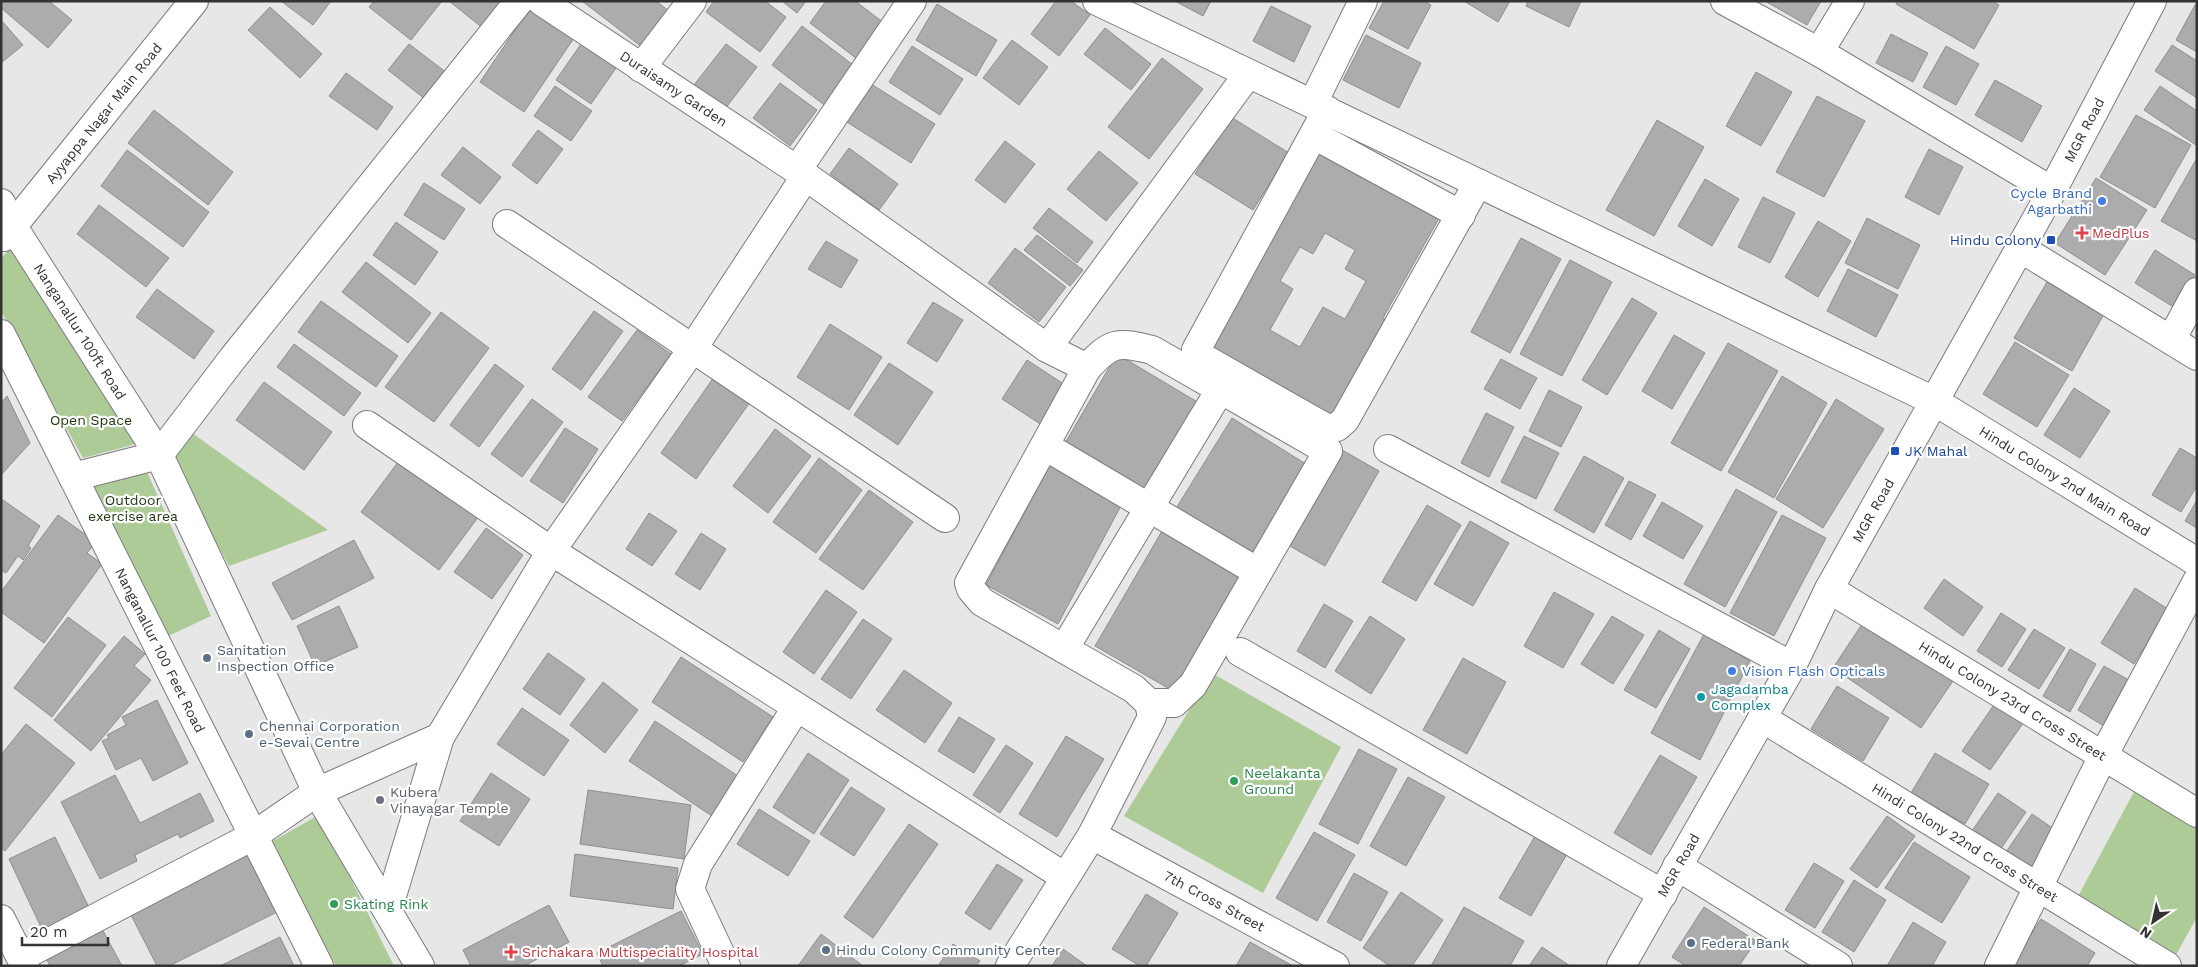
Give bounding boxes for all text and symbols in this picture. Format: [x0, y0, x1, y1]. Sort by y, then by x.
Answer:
street label: Ayyappa Nagar Main Road [42, 40, 165, 187]
street label: Duraisamy Garden [617, 47, 730, 130]
street label: MGR Road [2061, 95, 2108, 165]
place label: Cycle Brand Agarbathi [2010, 185, 2092, 217]
marker: Cycle Brand Agarbathi [2096, 195, 2108, 207]
place label: MedPlus [2092, 225, 2149, 241]
marker: MedPlus [2076, 227, 2088, 239]
place label: Hindu Colony [1950, 232, 2042, 248]
marker: Hindu Colony [2045, 234, 2057, 246]
street label: Nanganallur 100ft Road [31, 260, 129, 403]
park label: Open Space [50, 412, 132, 428]
street label: Hindu Colony 2nd Main Road [1976, 423, 2153, 539]
place label: JK Mahal [1905, 443, 1968, 459]
marker: JK Mahal [1889, 445, 1901, 457]
street label: MGR Road [1849, 476, 1897, 545]
park label: Outdoor exercise area [88, 492, 178, 524]
street label: Nanganallur 100 Feet Road [112, 565, 208, 735]
street label: Hindu Colony 23rd Cross Street [1916, 638, 2109, 764]
place label: Sanitation Inspection Office [217, 642, 334, 674]
marker: Sanitation Inspection Office [201, 652, 213, 664]
place label: Vision Flash Opticals [1742, 663, 1885, 679]
marker: Vision Flash Opticals [1726, 665, 1738, 677]
place label: Jagadamba Complex [1711, 681, 1789, 713]
marker: Jagadamba Complex [1695, 691, 1707, 703]
place label: Chennai Corporation e-Sevai Centre [259, 718, 400, 750]
marker: Chennai Corporation e-Sevai Centre [243, 728, 255, 740]
place label: Neelakanta Ground [1244, 765, 1321, 797]
marker: Neelakanta Ground [1228, 775, 1240, 787]
street label: Hindi Colony 22nd Cross Street [1869, 779, 2061, 905]
place label: Kubera Vinayagar Temple [390, 784, 509, 816]
marker: Kubera Vinayagar Temple [374, 794, 386, 806]
street label: MGR Road [1654, 831, 1703, 900]
street label: 7th Cross Street [1161, 867, 1268, 935]
place label: Skating Rink [344, 896, 429, 912]
north arrow [2128, 897, 2178, 947]
marker: Skating Rink [328, 898, 340, 910]
scale bar [22, 914, 109, 946]
text: 20 m [30, 923, 68, 941]
text: N [2137, 923, 2155, 942]
place label: Federal Bank [1701, 935, 1789, 951]
marker: Federal Bank [1685, 937, 1697, 949]
place label: Hindu Colony Community Center [836, 942, 1061, 958]
place label: Srichakara Multispeciality Hospital [522, 944, 759, 960]
marker: Hindu Colony Community Center [820, 944, 832, 956]
marker: Srichakara Multispeciality Hospital [504, 945, 518, 959]

